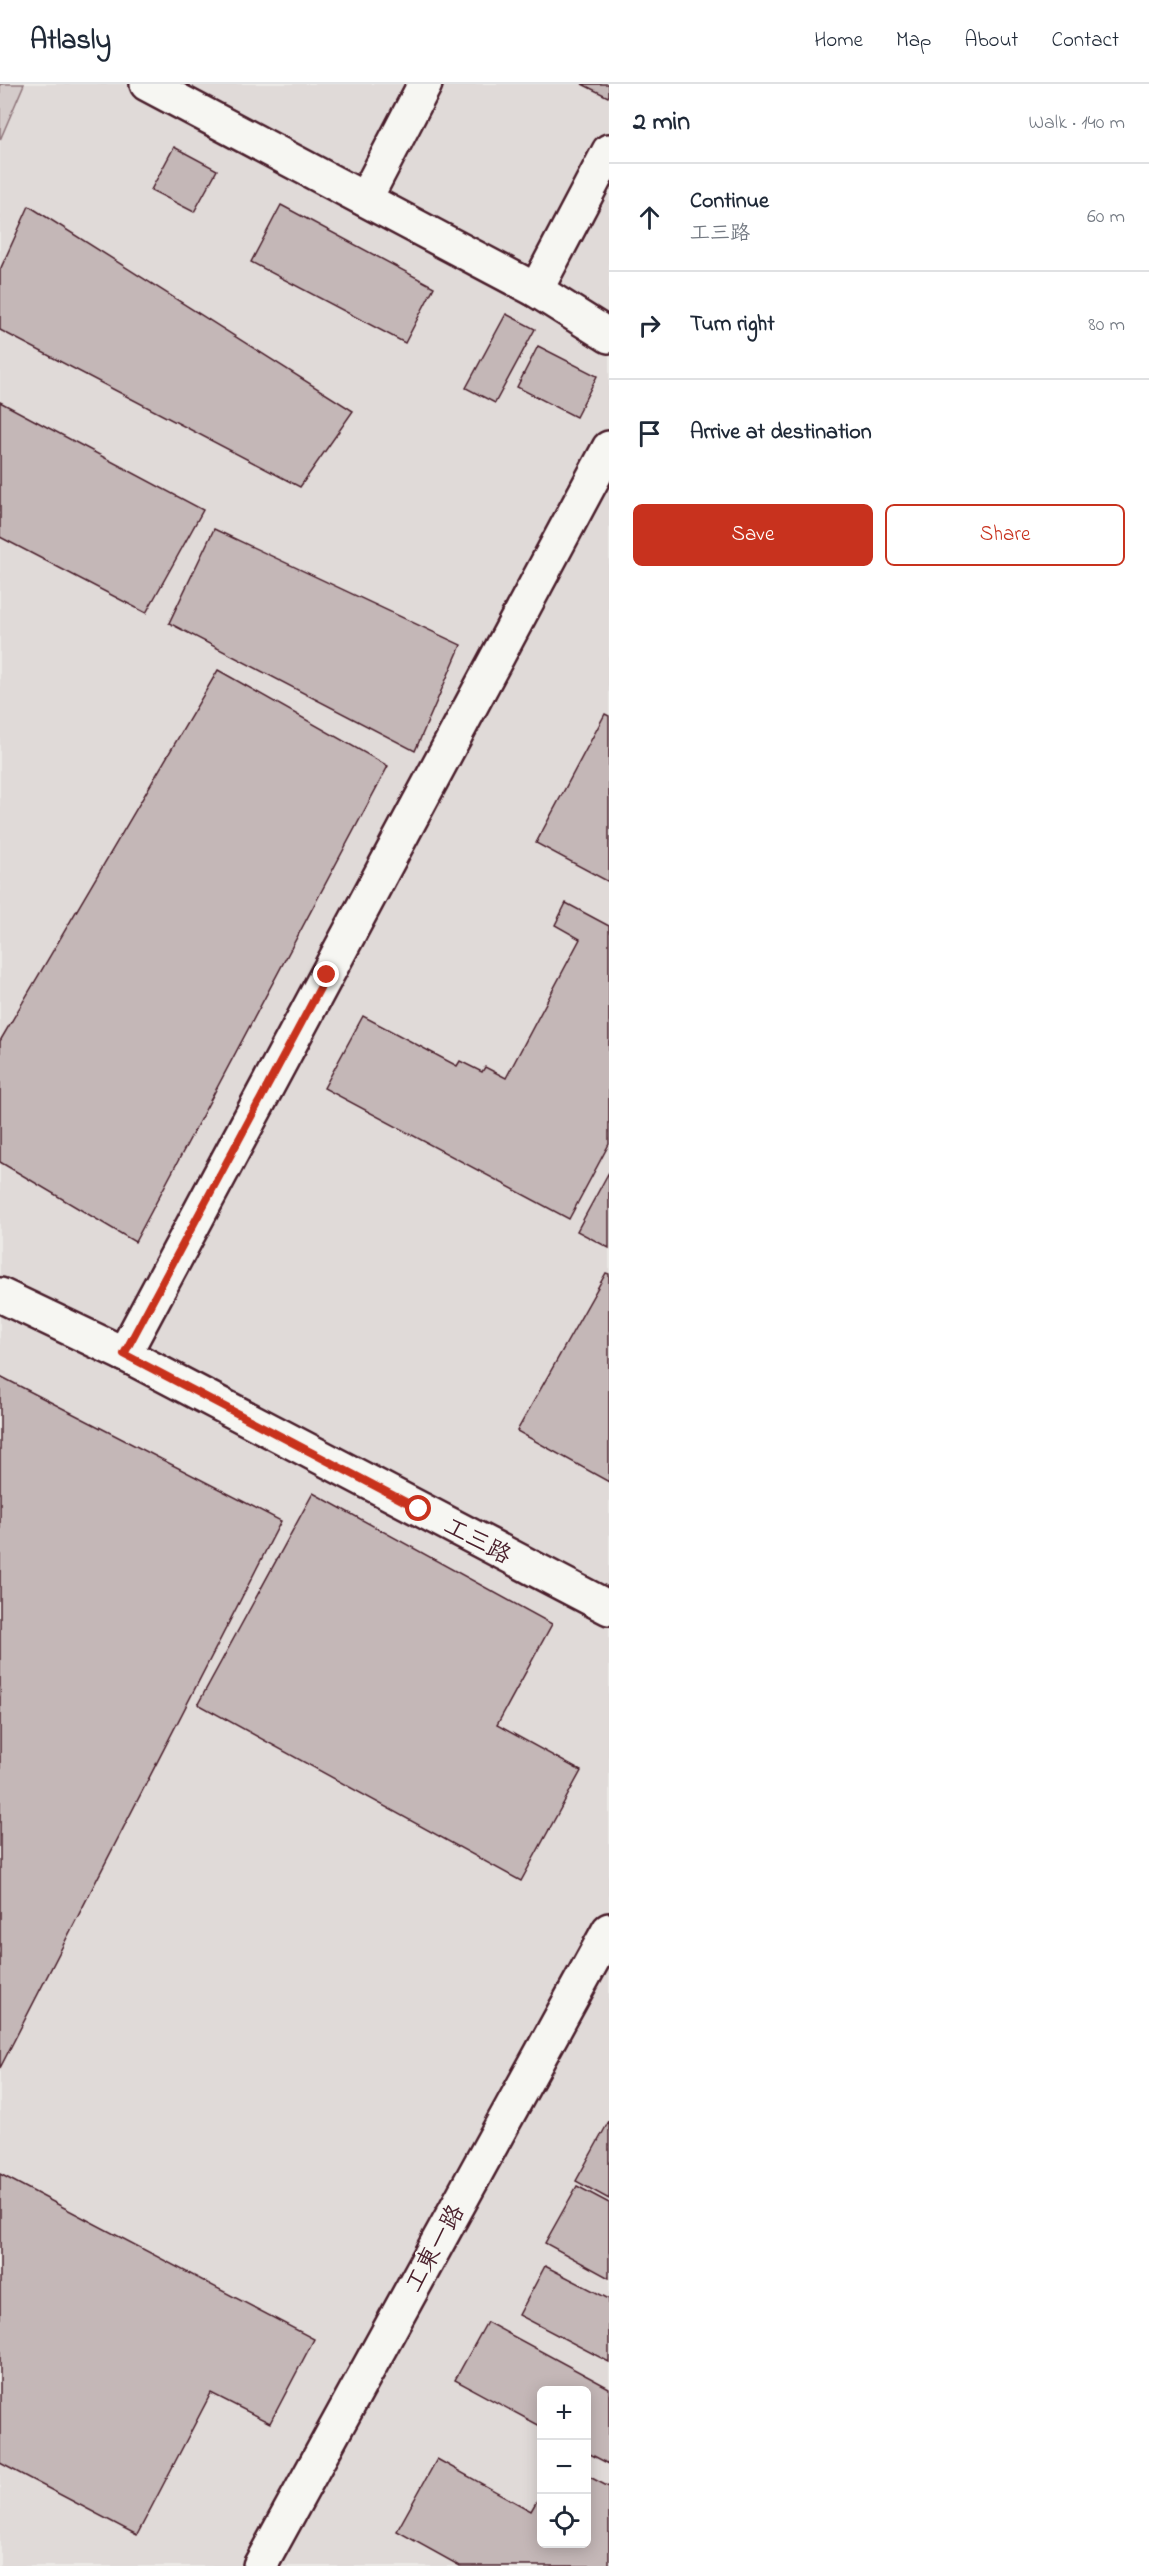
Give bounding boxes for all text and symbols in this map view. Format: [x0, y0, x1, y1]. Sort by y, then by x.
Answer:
text: Atlasly [30, 21, 111, 62]
text: Home [814, 26, 863, 56]
text: Map [896, 26, 931, 56]
text: About [964, 26, 1018, 56]
text: Contact [1051, 26, 1119, 56]
text: 2 min [633, 104, 690, 142]
text: Walk · 140 m [1029, 109, 1125, 138]
text: Continue [690, 186, 769, 218]
icon: ahead [633, 201, 666, 234]
text: 60 m [1087, 203, 1125, 232]
text: 工三路 [690, 220, 750, 249]
icon: right [633, 309, 666, 342]
text: Turn right [690, 309, 775, 341]
text: 80 m [1088, 311, 1125, 340]
icon: arrive [633, 417, 666, 450]
text: Arrive at destination [690, 417, 872, 449]
button: Save [633, 504, 873, 566]
button: Share [885, 504, 1125, 566]
route end [313, 961, 339, 987]
route start [405, 1495, 431, 1521]
street label: 工三路 [437, 1510, 517, 1575]
street label: 工東一路 [398, 2199, 475, 2300]
map controls [537, 2386, 591, 2548]
button: + [537, 2386, 591, 2440]
button: − [537, 2440, 591, 2494]
button: locate [537, 2494, 591, 2548]

